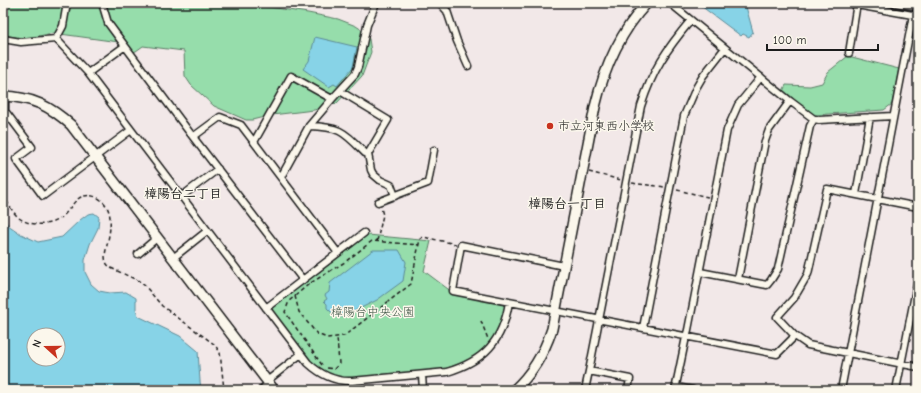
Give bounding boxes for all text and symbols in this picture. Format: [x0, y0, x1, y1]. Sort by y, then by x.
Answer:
scale bar [767, 26, 878, 52]
text: 100 m [773, 33, 806, 47]
place label: 市立河東西小学校 [558, 119, 654, 133]
marker: 市立河東西小学校 [545, 121, 555, 131]
district label: 樟陽台二丁目 [144, 186, 222, 201]
district label: 樟陽台一丁目 [528, 196, 606, 211]
park label: 樟陽台中央公園 [331, 305, 415, 319]
north arrow [26, 327, 66, 367]
text: N [30, 338, 44, 349]

